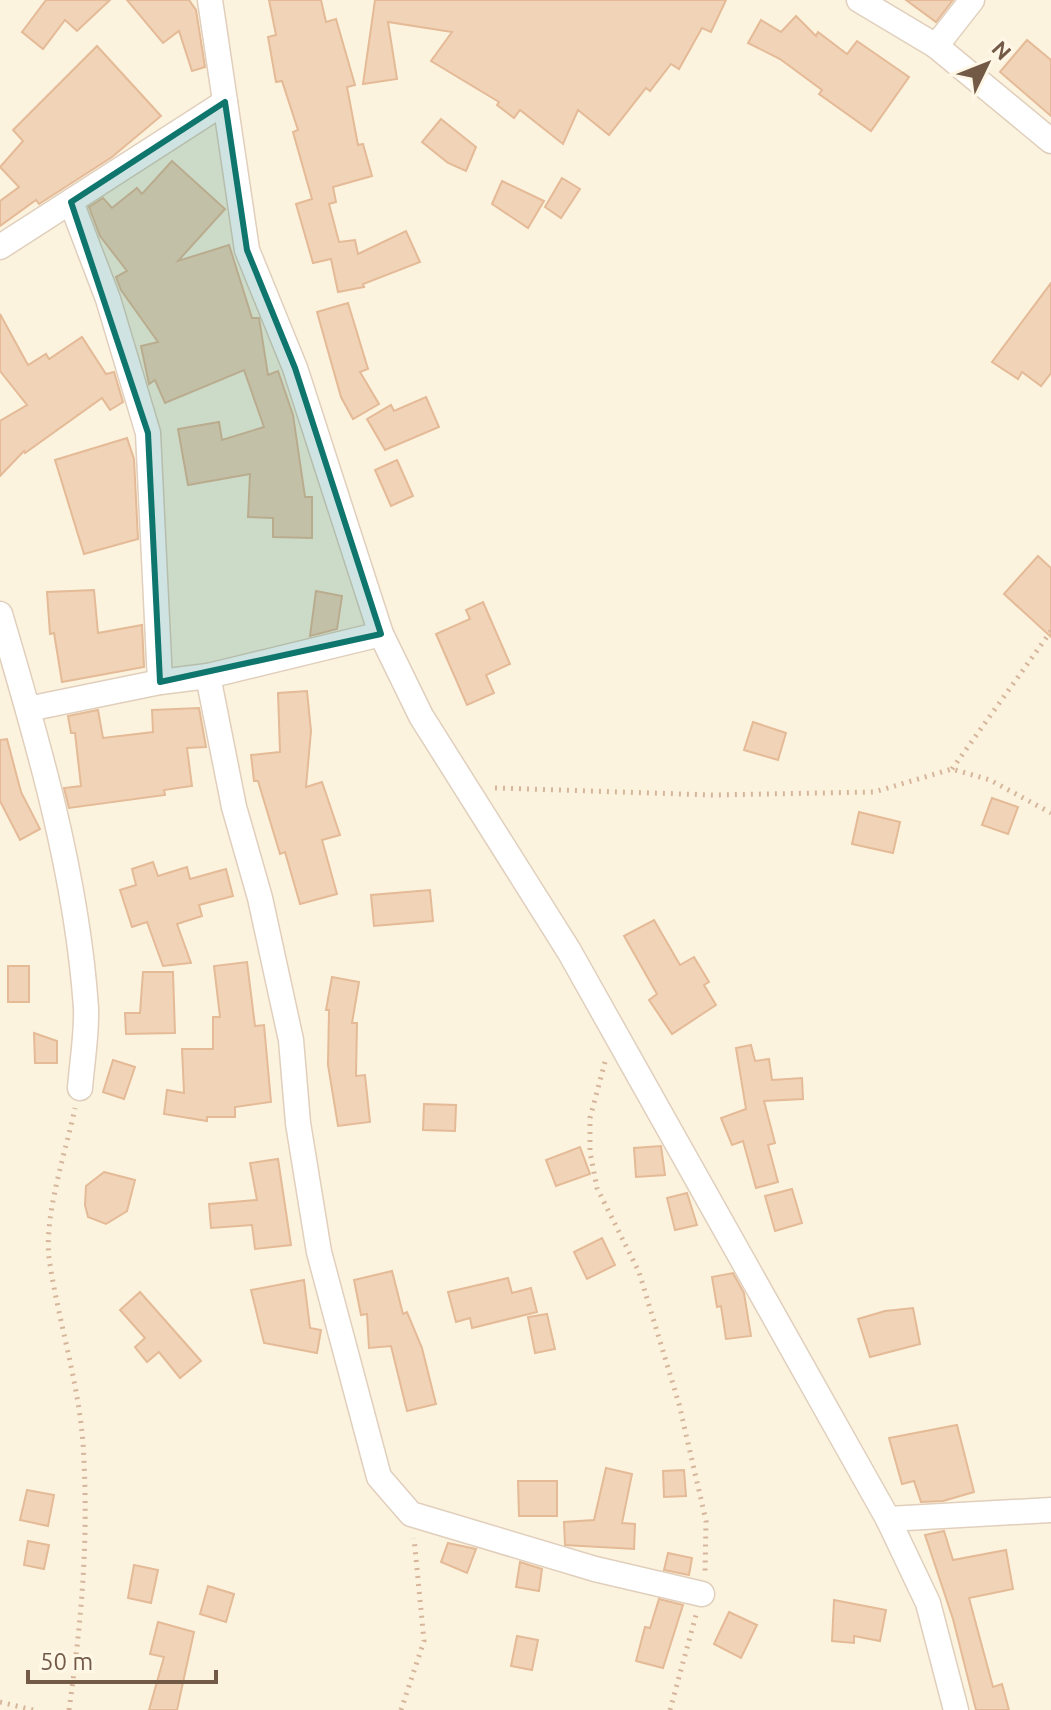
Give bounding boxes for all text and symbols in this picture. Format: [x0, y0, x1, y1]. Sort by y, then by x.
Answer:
north arrow [947, 24, 1027, 104]
text: N [987, 35, 1017, 65]
scale bar [28, 1634, 216, 1684]
text: 50 m [40, 1648, 93, 1675]

